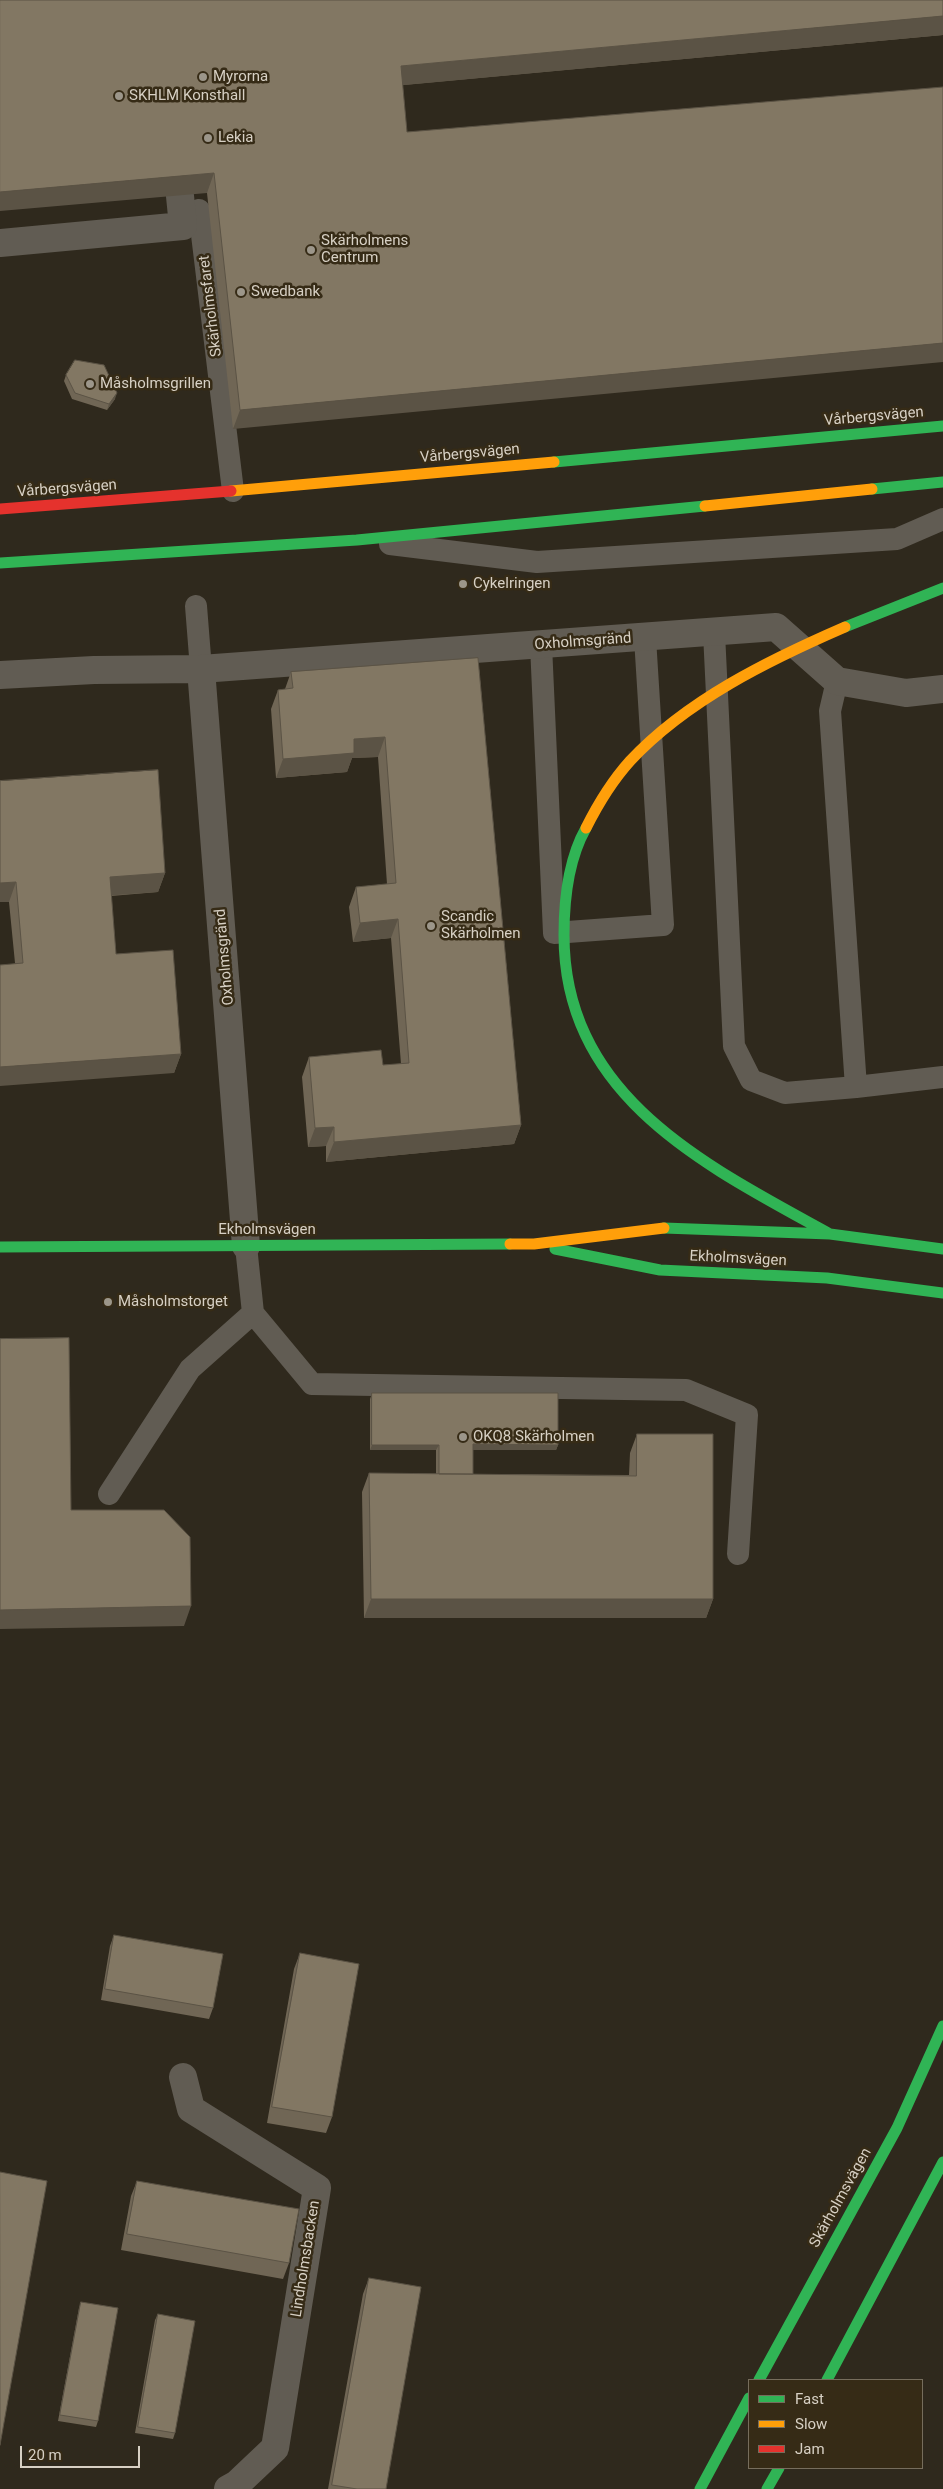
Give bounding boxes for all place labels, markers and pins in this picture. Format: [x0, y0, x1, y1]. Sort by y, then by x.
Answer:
place label: Myrorna [213, 68, 268, 86]
marker: Myrorna [197, 71, 209, 83]
place label: SKHLM Konsthall [129, 87, 245, 105]
marker: SKHLM Konsthall [113, 90, 125, 102]
place label: Lekia [218, 129, 253, 147]
marker: Lekia [202, 132, 214, 144]
place label: Skärholmens Centrum [321, 232, 408, 267]
marker: Skärholmens Centrum [305, 244, 317, 256]
place label: Swedbank [251, 283, 320, 301]
marker: Swedbank [235, 286, 247, 298]
place label: Måsholmsgrillen [100, 375, 211, 393]
marker: Måsholmsgrillen [84, 378, 96, 390]
place label: Cykelringen [473, 575, 551, 593]
marker: Cykelringen [457, 578, 469, 590]
place label: Scandic Skärholmen [441, 908, 521, 943]
marker: Scandic Skärholmen [425, 920, 437, 932]
place label: Måsholmstorget [118, 1293, 228, 1311]
marker: Måsholmstorget [102, 1296, 114, 1308]
place label: OKQ8 Skärholmen [473, 1428, 595, 1446]
marker: OKQ8 Skärholmen [457, 1431, 469, 1443]

